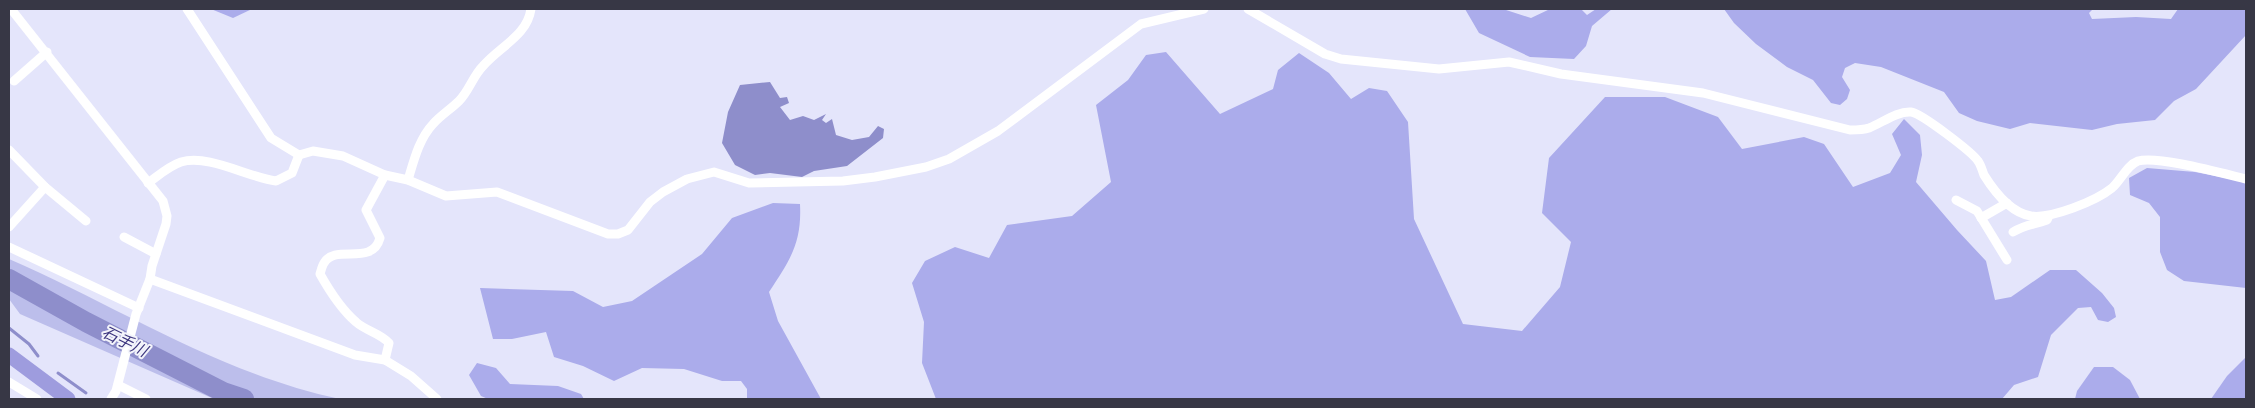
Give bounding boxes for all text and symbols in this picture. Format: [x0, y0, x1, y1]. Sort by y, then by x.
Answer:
water label: 石手川 [99, 321, 153, 362]

